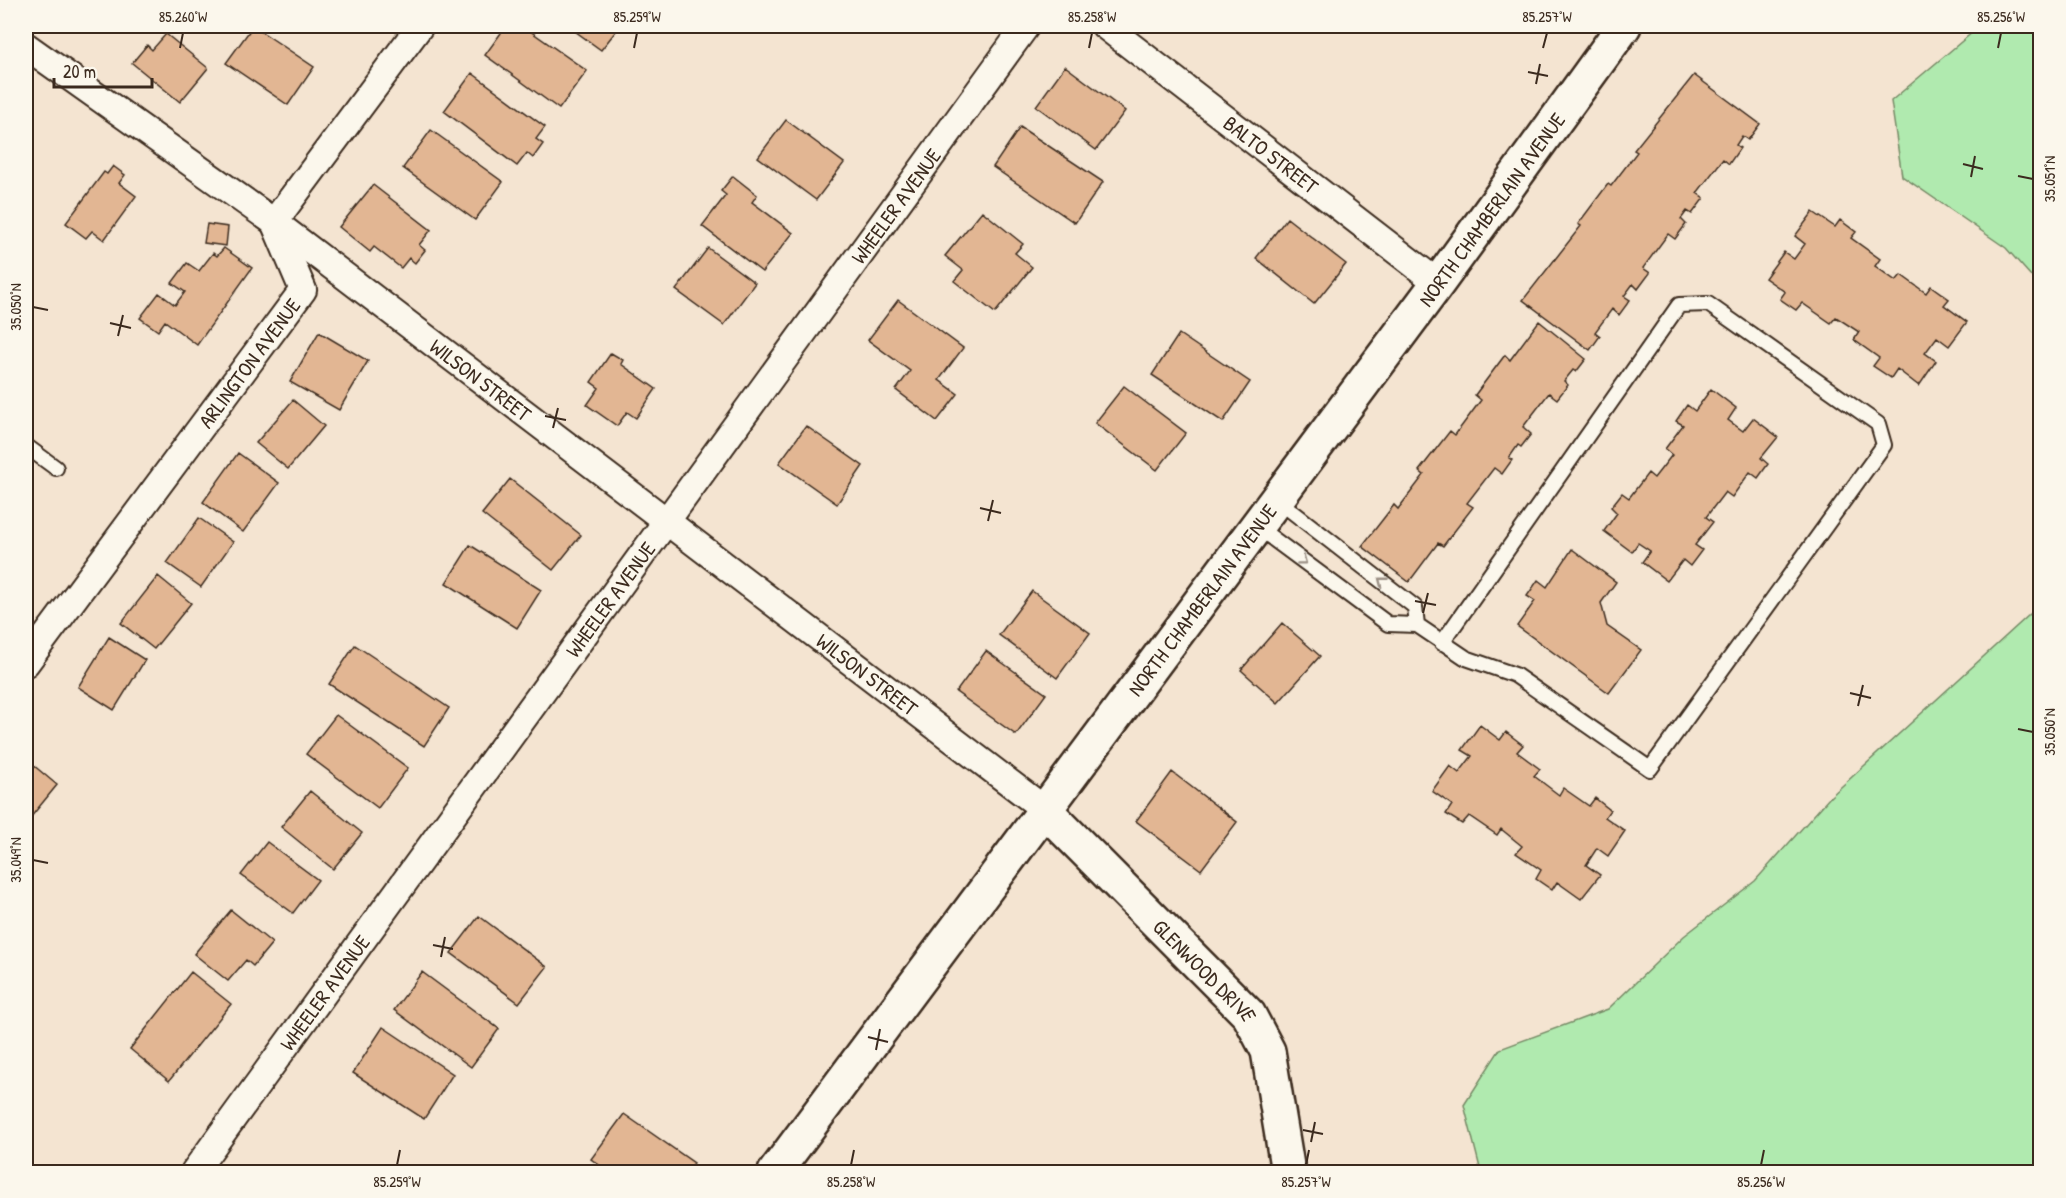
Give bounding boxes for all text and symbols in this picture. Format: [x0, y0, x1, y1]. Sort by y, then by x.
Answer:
text: 85.260°W [159, 6, 208, 27]
text: 85.259°W [613, 6, 662, 27]
text: 85.258°W [1068, 6, 1117, 27]
text: 85.257°W [1522, 6, 1573, 27]
text: 85.256°W [1977, 6, 2026, 27]
scale bar [54, 51, 152, 89]
text: 20 m [63, 59, 96, 84]
street label: NORTH CHAMBERLAIN AVENUE [1411, 106, 1571, 312]
street label: BALTO STREET [1218, 108, 1326, 201]
street label: WHEELER AVENUE [844, 142, 947, 269]
text: 35.051°N [2039, 156, 2060, 202]
text: 35.050°N [5, 283, 26, 331]
street label: ARLINGTON AVENUE [191, 292, 307, 434]
street label: WILSON STREET [424, 332, 538, 428]
street label: NORTH CHAMBERLAIN AVENUE [1121, 498, 1283, 702]
street label: WHEELER AVENUE [558, 535, 662, 663]
one-way arrow [1297, 553, 1308, 564]
one-way arrow [1377, 578, 1388, 589]
street label: WILSON STREET [810, 626, 925, 723]
text: 35.050°N [2039, 708, 2060, 756]
text: 35.049°N [5, 837, 26, 883]
street label: GLENWOOD DRIVE [1147, 912, 1264, 1026]
street label: WHEELER AVENUE [273, 929, 376, 1056]
text: 85.259°W [373, 1171, 422, 1192]
text: 85.258°W [827, 1171, 876, 1192]
text: 85.257°W [1281, 1171, 1332, 1192]
text: 85.256°W [1737, 1171, 1786, 1192]

